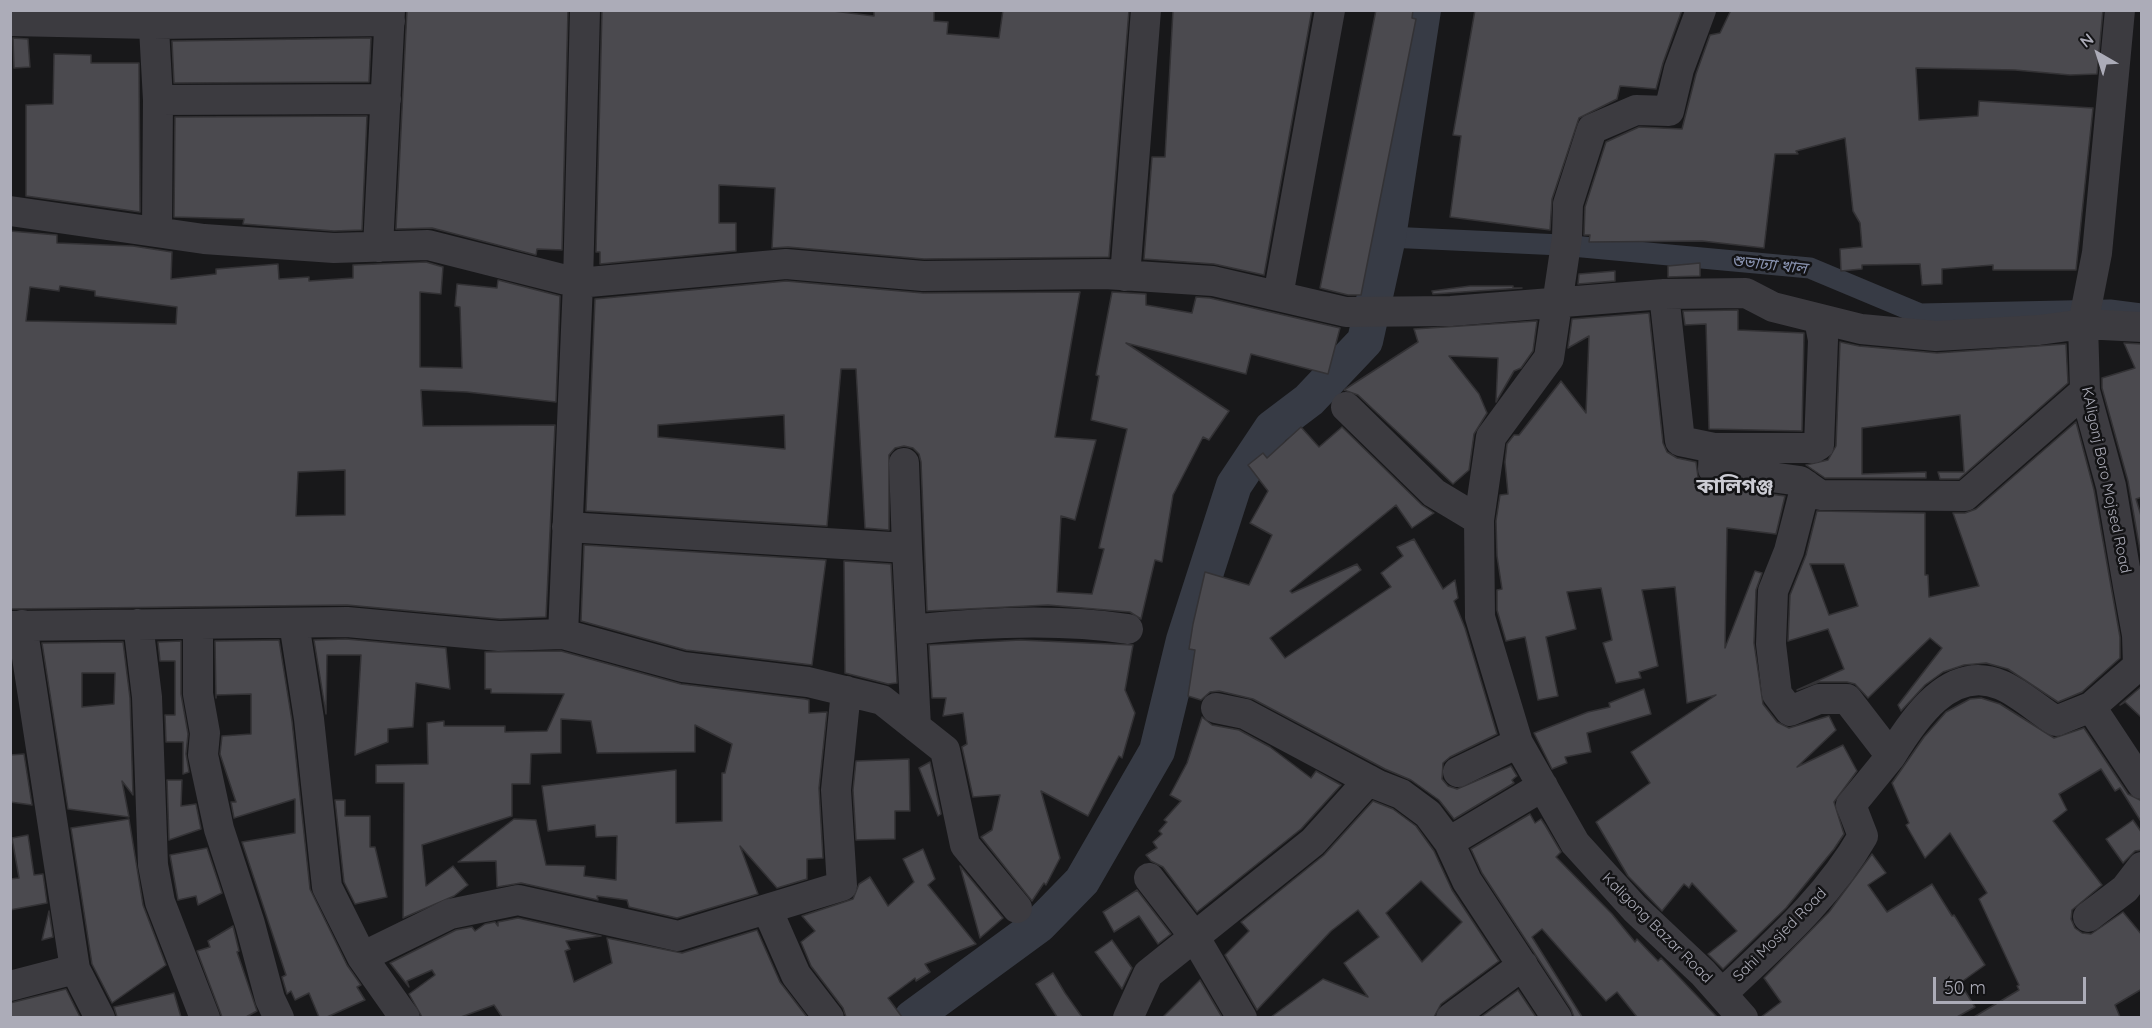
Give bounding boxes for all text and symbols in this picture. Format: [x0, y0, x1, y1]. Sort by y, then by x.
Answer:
north arrow [2068, 24, 2128, 84]
text: N [2076, 29, 2098, 51]
water label: শুভাঢ্যা খাল [1730, 251, 1808, 279]
street label: KAligonj Boro Mojsed Road [2077, 385, 2135, 575]
district label: কালিগঞ্জ [1696, 474, 1774, 500]
street label: Kaligong Bazar Road [1598, 869, 1716, 987]
street label: Sahi Mosjed Road [1730, 885, 1830, 985]
scale bar [1936, 965, 2089, 1003]
text: 50 m [1944, 976, 1986, 999]

